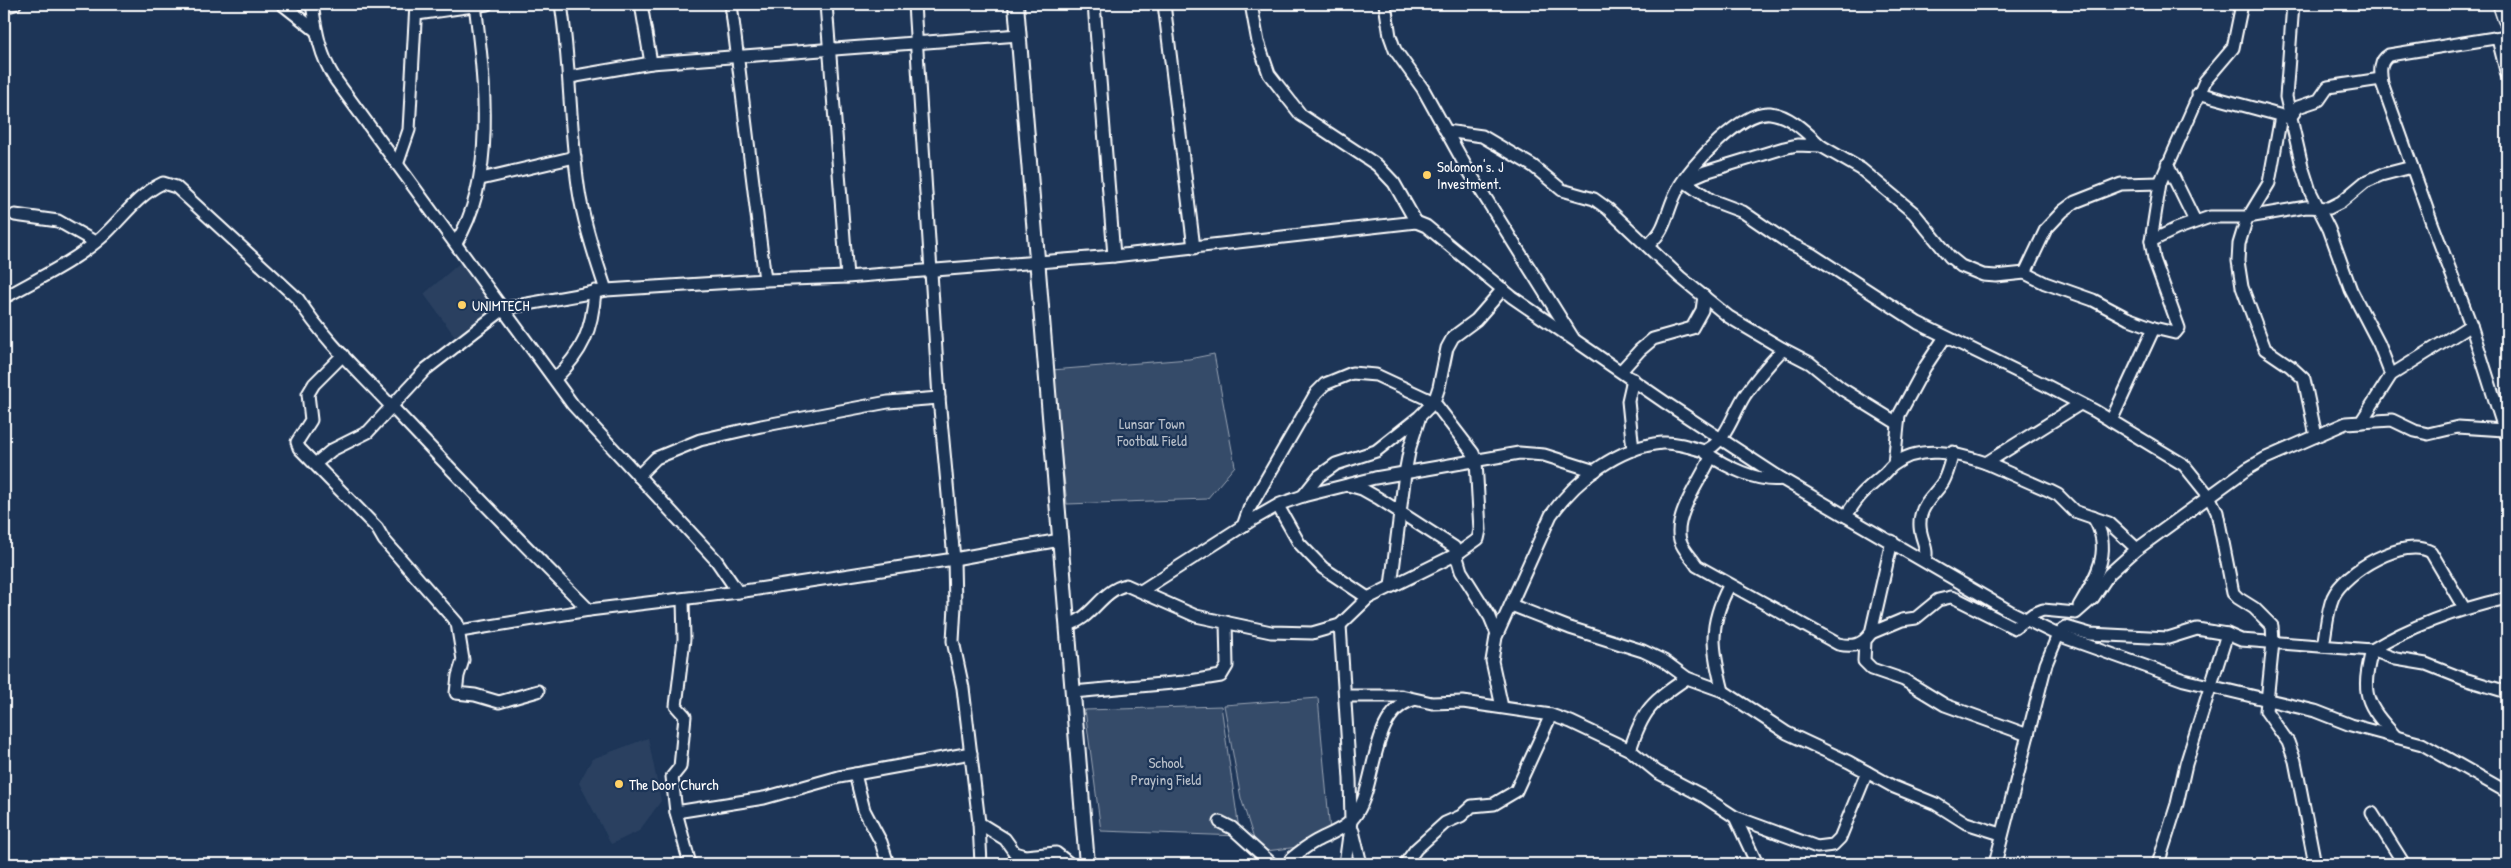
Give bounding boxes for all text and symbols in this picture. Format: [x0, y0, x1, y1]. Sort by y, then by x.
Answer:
place label: Solomon's. J Investment. [1437, 156, 1504, 194]
marker: Solomon's. J Investment. [1421, 169, 1433, 181]
place label: UNIMTECH [472, 295, 530, 316]
marker: UNIMTECH [456, 299, 468, 311]
park label: Lunsar Town Football Field [1116, 413, 1187, 451]
park label: School Praying Field [1131, 752, 1201, 790]
place label: The Door Church [629, 774, 719, 795]
marker: The Door Church [613, 778, 625, 790]

